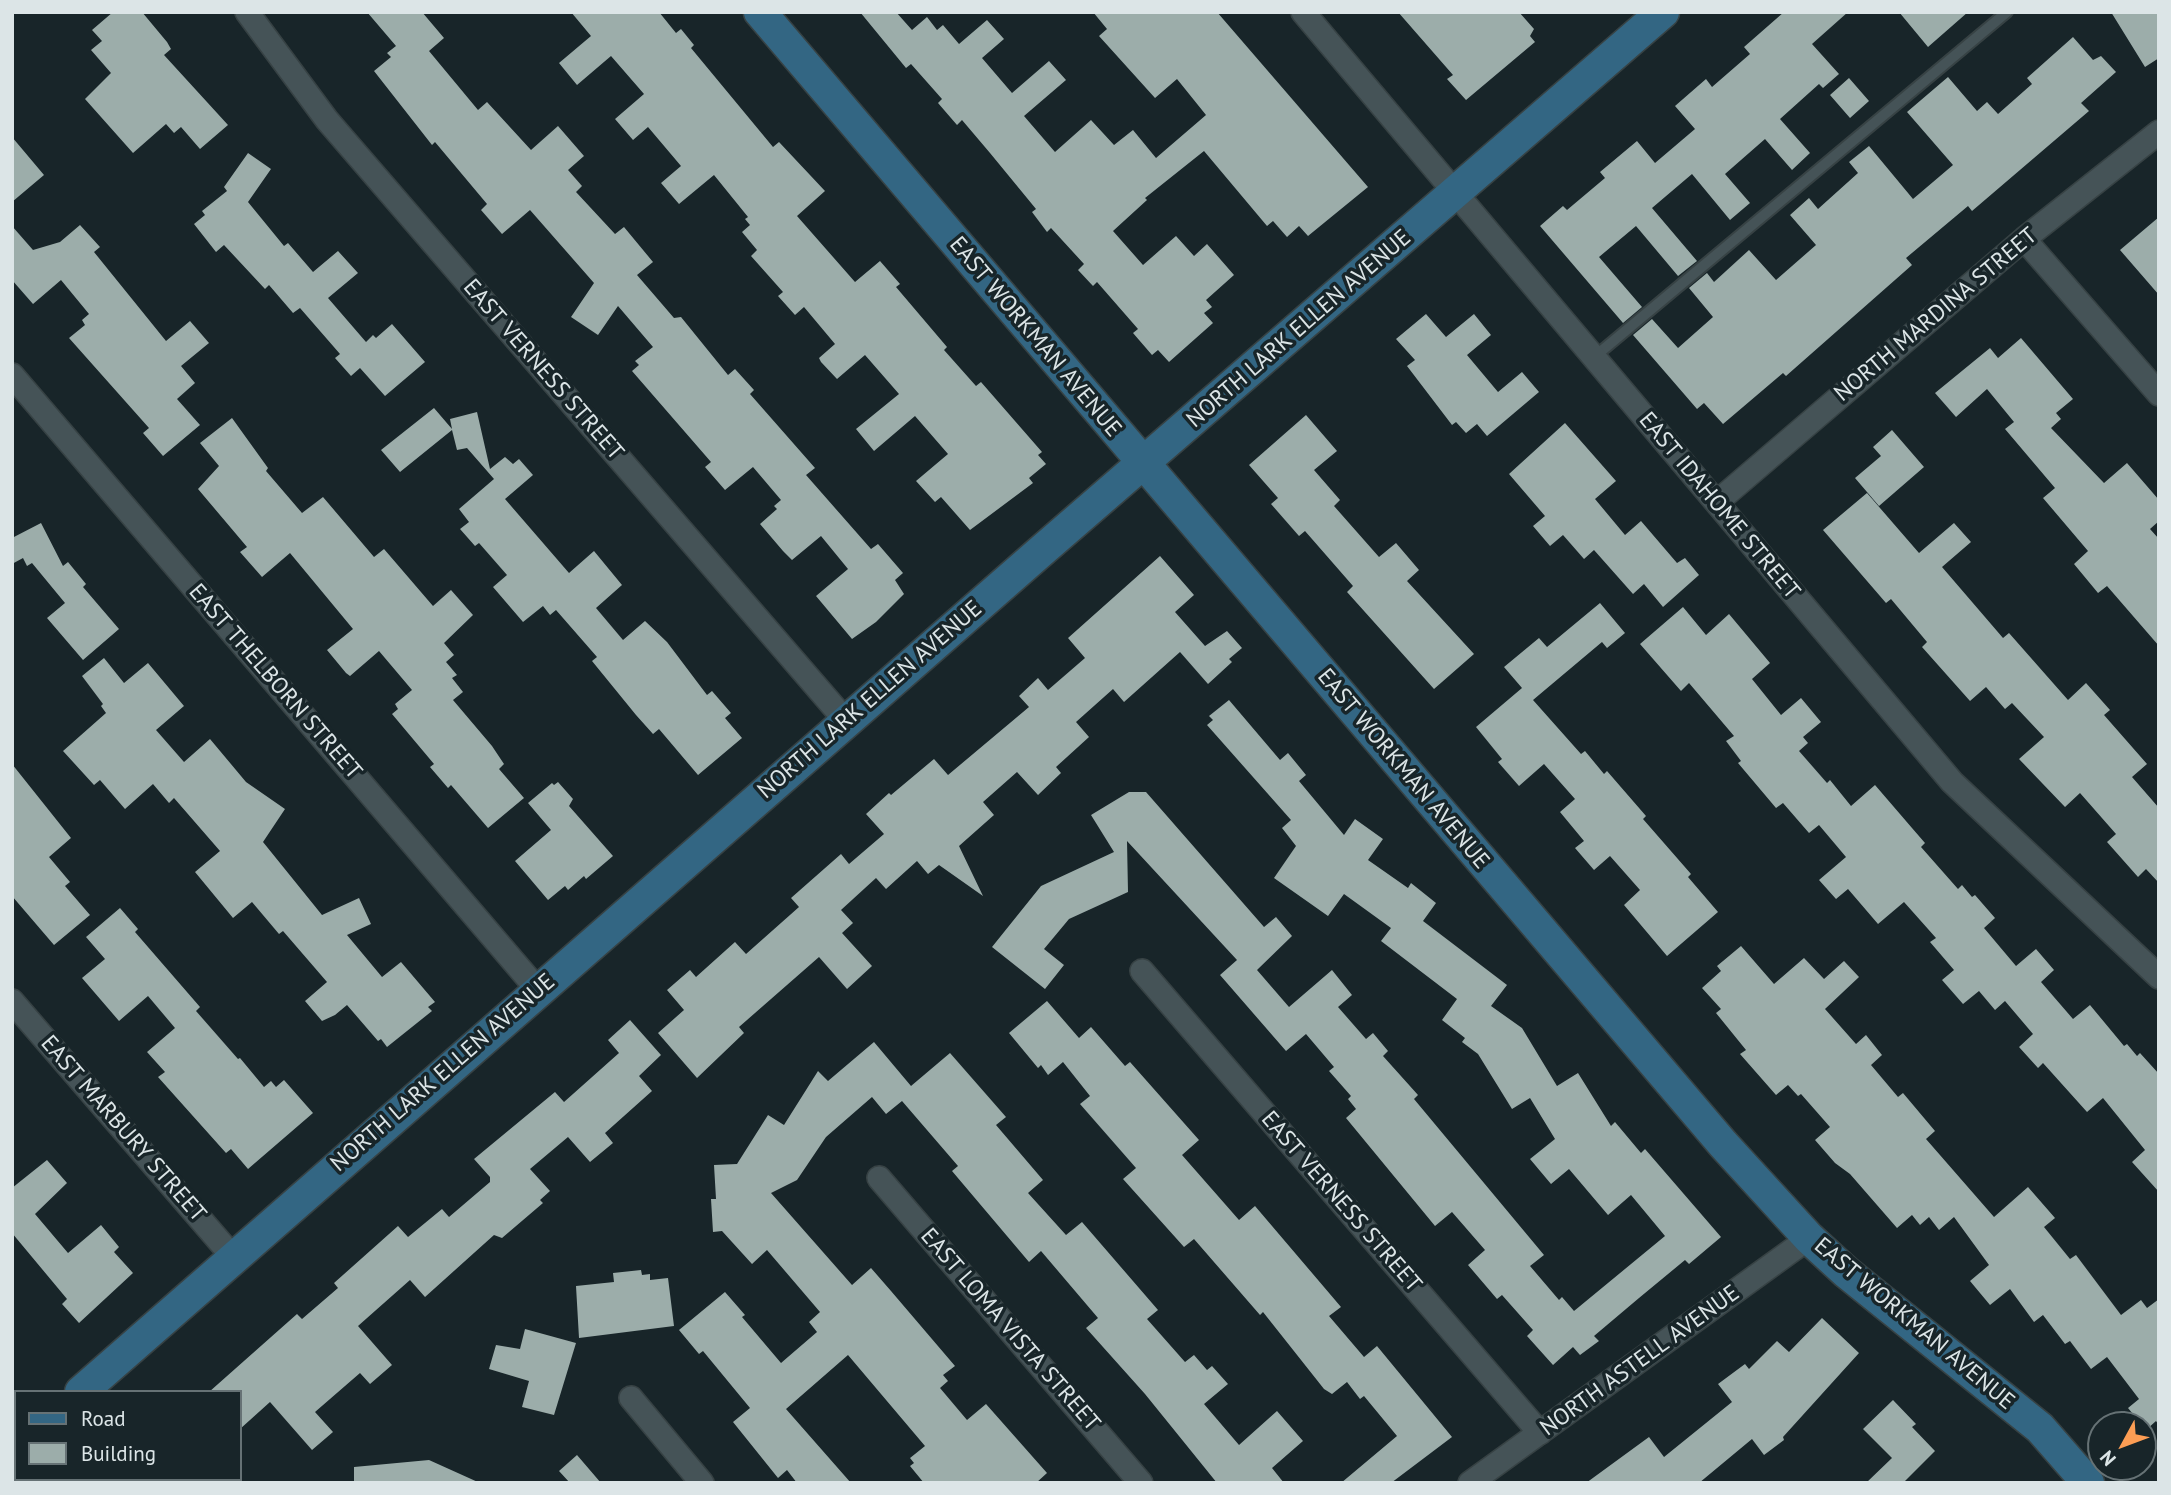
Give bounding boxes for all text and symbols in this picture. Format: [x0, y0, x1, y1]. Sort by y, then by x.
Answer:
street label: NORTH MARDINA STREET [1829, 222, 2043, 408]
street label: NORTH LARK ELLEN AVENUE [1181, 224, 1417, 434]
street label: EAST WORKMAN AVENUE [943, 231, 1127, 443]
street label: EAST VERNESS STREET [457, 274, 629, 466]
street label: EAST IDAHOME STREET [1633, 407, 1805, 605]
street label: EAST THELBORN STREET [183, 579, 367, 785]
street label: NORTH LARK ELLEN AVENUE [752, 595, 988, 805]
street label: EAST WORKMAN AVENUE [1311, 663, 1495, 875]
street label: NORTH LARK ELLEN AVENUE [325, 968, 561, 1178]
street label: EAST MARBURY STREET [35, 1030, 211, 1228]
street label: EAST VERNESS STREET [1255, 1106, 1427, 1298]
street label: EAST LOMA VISTA STREET [914, 1223, 1106, 1437]
street label: EAST WORKMAN AVENUE [1808, 1232, 2020, 1416]
street label: NORTH ASTELL AVENUE [1535, 1280, 1745, 1442]
legend [14, 1390, 242, 1481]
text: Road [81, 1405, 125, 1432]
north arrow [2087, 1411, 2157, 1481]
text: Building [81, 1440, 156, 1467]
text: N [2095, 1446, 2121, 1471]

